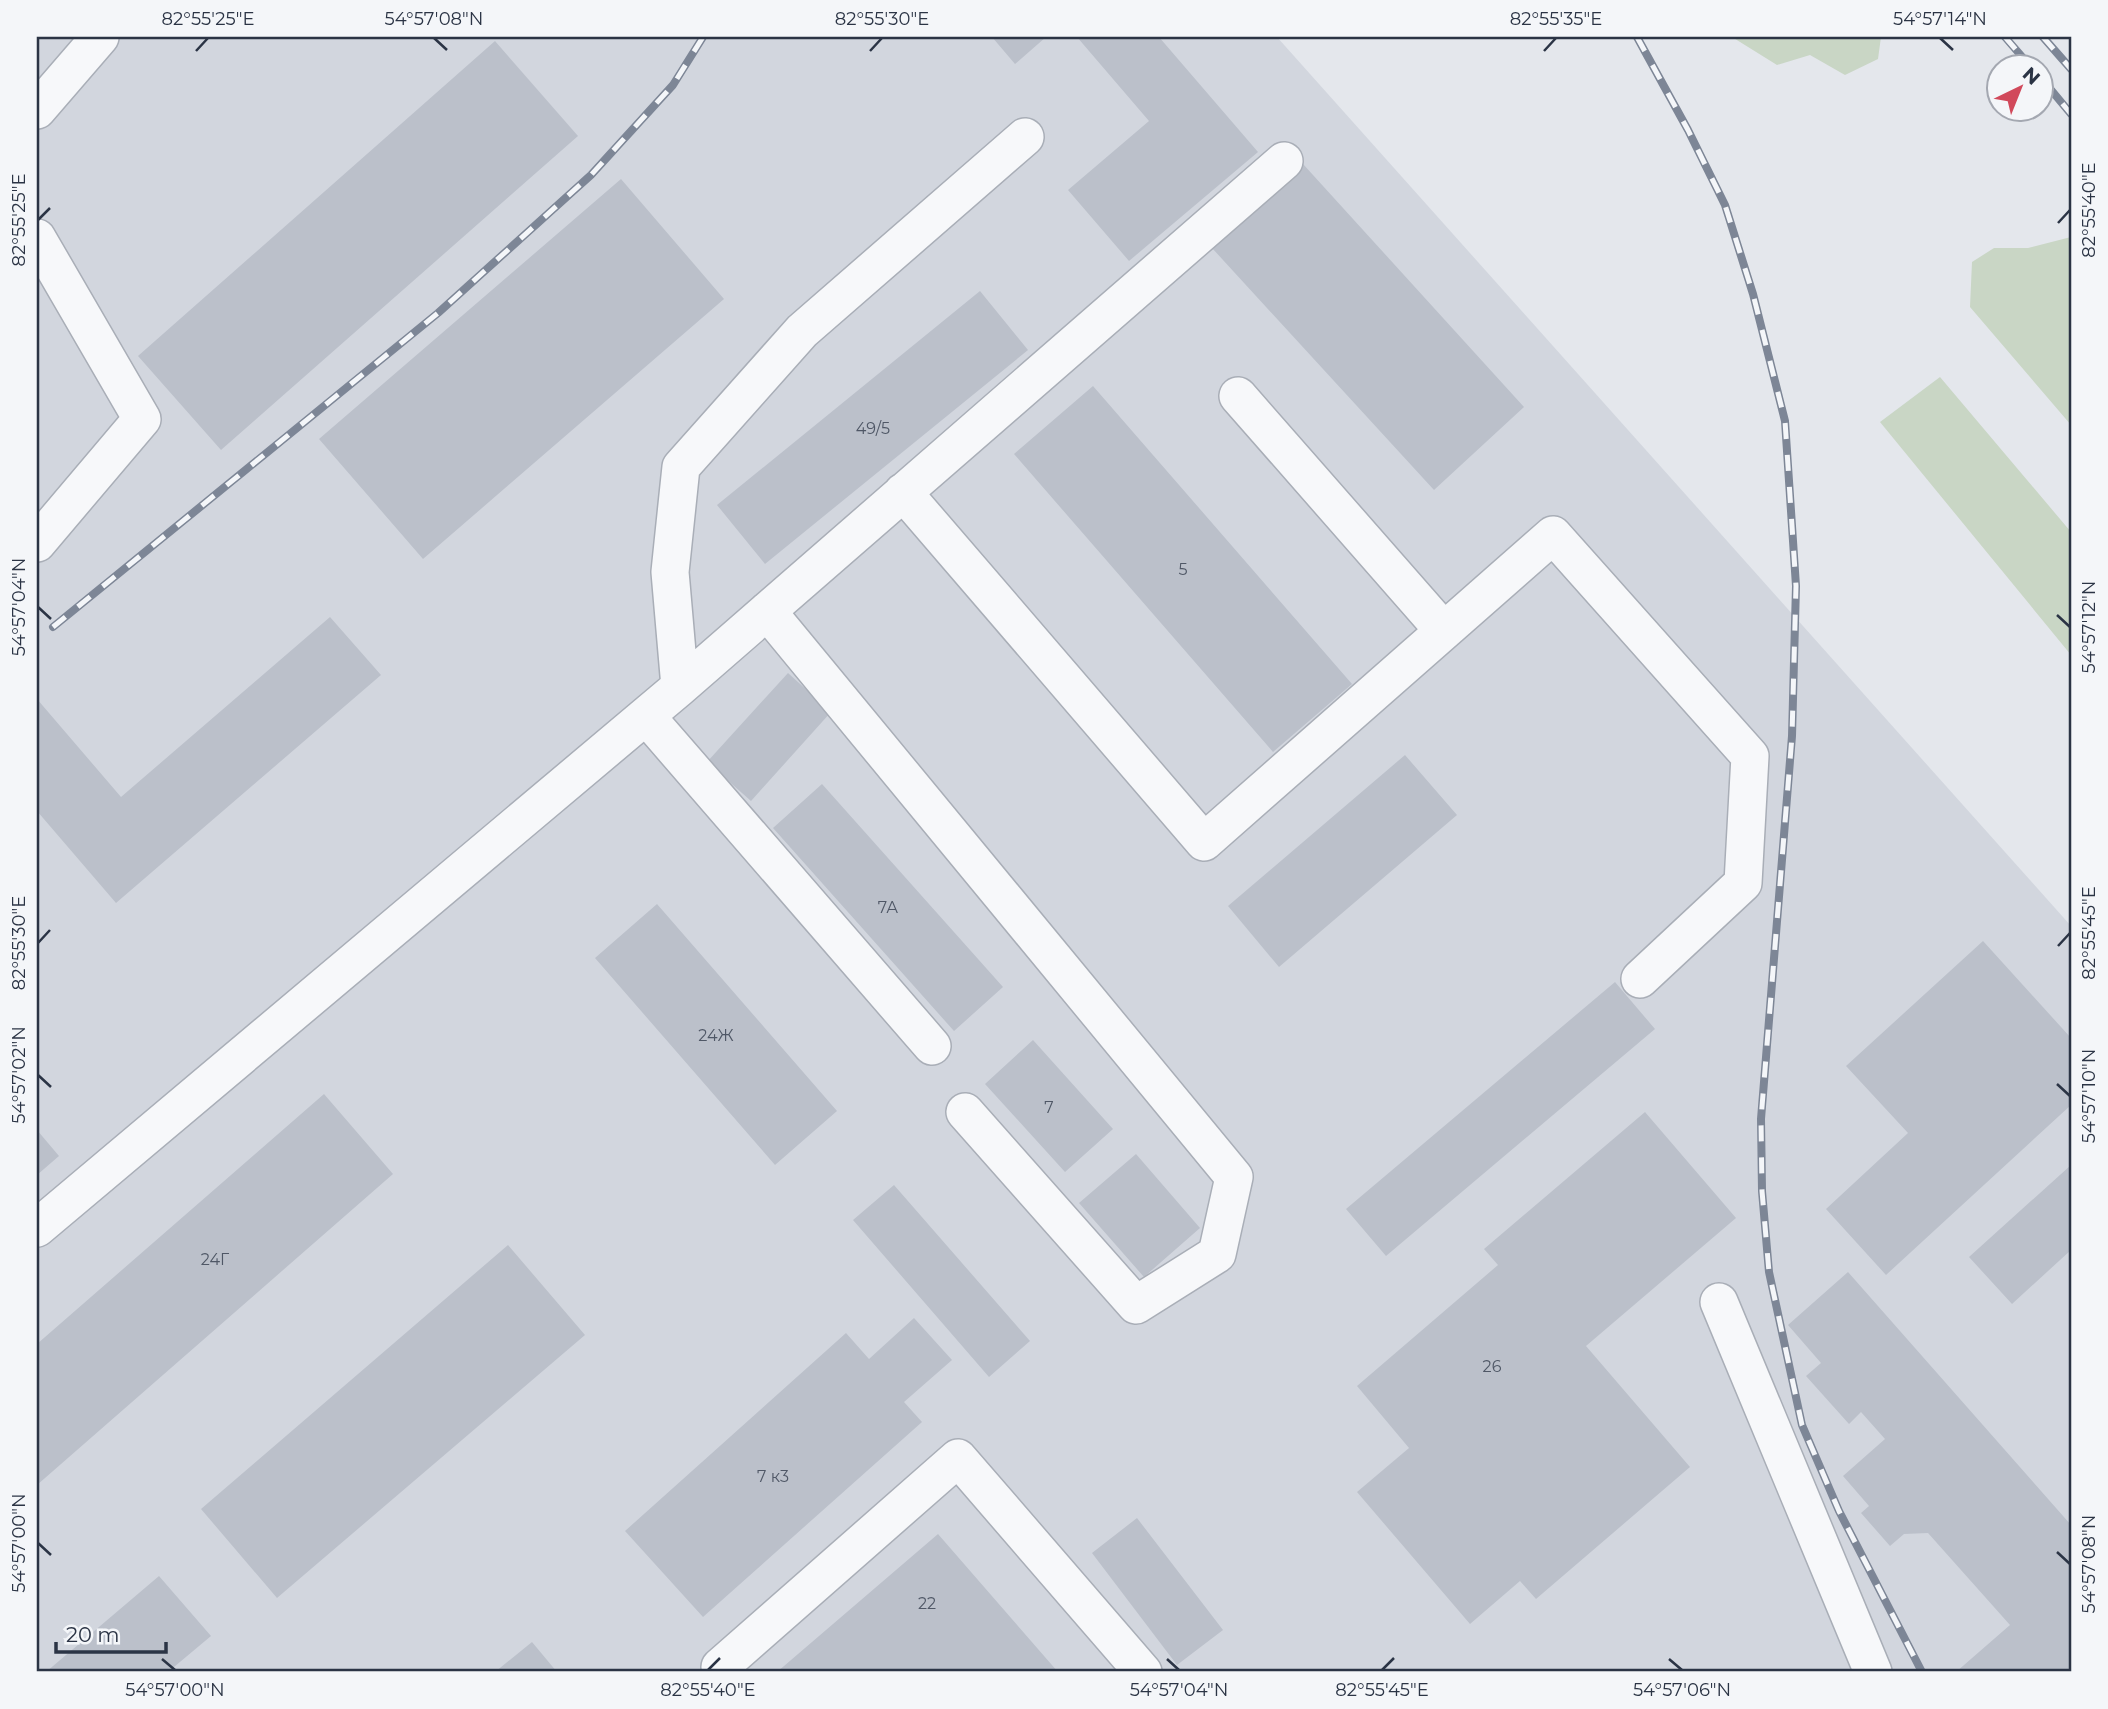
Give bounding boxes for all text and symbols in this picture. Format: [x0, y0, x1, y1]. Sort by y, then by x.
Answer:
text: 82°55'25"E [162, 8, 254, 30]
text: 54°57'08"N [385, 8, 483, 30]
text: 82°55'30"E [835, 8, 929, 30]
text: 82°55'35"E [1510, 8, 1602, 30]
text: 54°57'14"N [1893, 8, 1987, 30]
north arrow [1986, 52, 2056, 122]
text: N [2018, 62, 2045, 90]
text: 82°55'40"E [2078, 162, 2100, 258]
text: 82°55'25"E [8, 174, 30, 266]
house number: 49/5 [856, 419, 890, 438]
text: 54°57'04"N [8, 558, 30, 656]
house number: 5 [1178, 560, 1188, 579]
text: 54°57'12"N [2078, 581, 2100, 673]
text: 82°55'45"E [2078, 886, 2100, 980]
text: 82°55'30"E [8, 896, 30, 990]
house number: 7А [878, 898, 898, 917]
text: 54°57'02"N [8, 1026, 30, 1124]
house number: 24Ж [698, 1026, 734, 1045]
text: 54°57'10"N [2078, 1049, 2100, 1143]
house number: 7 [1044, 1098, 1054, 1117]
house number: 24Г [201, 1250, 230, 1269]
house number: 26 [1483, 1357, 1502, 1376]
house number: 7 к3 [757, 1467, 789, 1486]
text: 54°57'00"N [8, 1493, 30, 1593]
text: 54°57'08"N [2078, 1515, 2100, 1613]
house number: 22 [918, 1594, 936, 1613]
scale bar [56, 1611, 166, 1655]
text: 20 m [66, 1622, 120, 1647]
text: 54°57'00"N [125, 1679, 225, 1701]
text: 82°55'40"E [660, 1679, 756, 1701]
text: 54°57'04"N [1130, 1679, 1228, 1701]
text: 82°55'45"E [1335, 1679, 1429, 1701]
text: 54°57'06"N [1633, 1679, 1731, 1701]

